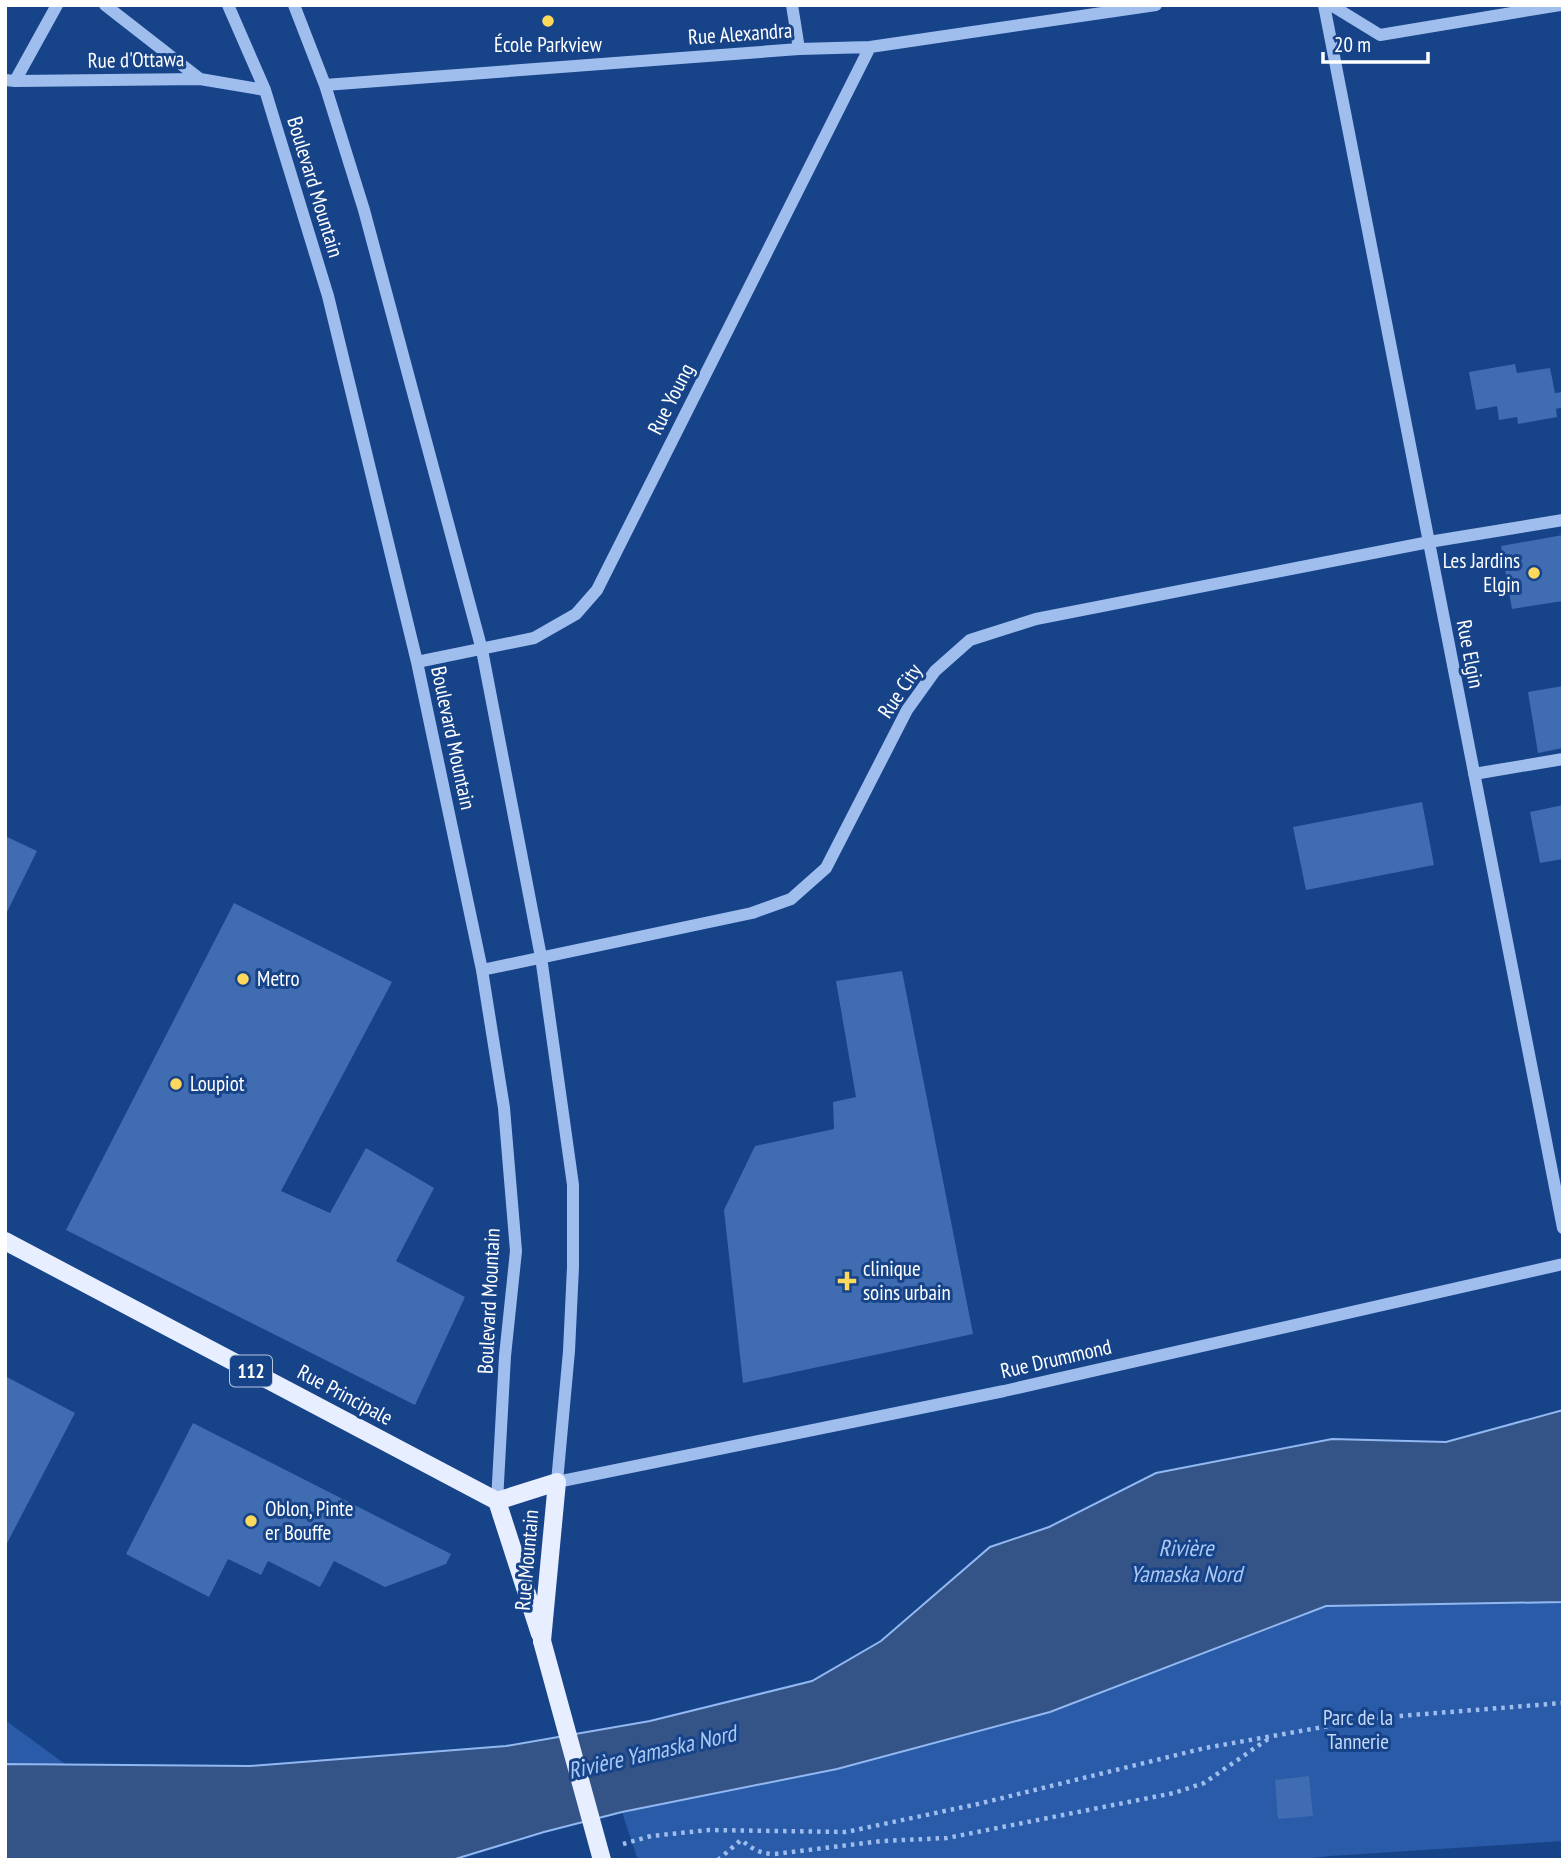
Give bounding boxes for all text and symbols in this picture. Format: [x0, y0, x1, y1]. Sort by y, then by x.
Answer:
marker: École Parkview [540, 13, 556, 29]
street label: Rue Alexandra [687, 16, 793, 51]
scale bar [1323, 21, 1428, 65]
place label: École Parkview [494, 31, 603, 58]
text: 20 m [1334, 31, 1371, 58]
street label: Rue d'Ottawa [87, 45, 185, 74]
street label: Boulevard Mountain [281, 113, 350, 261]
street label: Rue Young [641, 359, 700, 439]
place label: Les Jardins Elgin [1443, 547, 1520, 598]
marker: Les Jardins Elgin [1526, 565, 1542, 581]
street label: Rue Elgin [1451, 617, 1490, 690]
street label: Rue City [872, 658, 928, 723]
street label: Boulevard Mountain [425, 664, 482, 812]
place label: Metro [257, 965, 300, 992]
marker: Metro [235, 971, 251, 987]
place label: Loupiot [190, 1070, 245, 1097]
marker: Loupiot [168, 1076, 184, 1092]
street label: Boulevard Mountain [471, 1227, 506, 1375]
place label: clinique soins urbain [863, 1255, 951, 1306]
marker: clinique soins urbain [837, 1271, 857, 1291]
street label: Rue Drummond [998, 1333, 1114, 1384]
road number: 112 [230, 1356, 272, 1386]
street label: Rue Principale [293, 1358, 397, 1431]
place label: Oblon, Pinte er Bouffe [265, 1495, 353, 1546]
street label: Rue Mountain [509, 1508, 544, 1611]
marker: Oblon, Pinte er Bouffe [243, 1513, 259, 1529]
water label: Rivière Yamaska Nord [1130, 1533, 1245, 1588]
park label: Parc de la Tannerie [1323, 1704, 1393, 1755]
water label: Rivière Yamaska Nord [565, 1717, 742, 1785]

